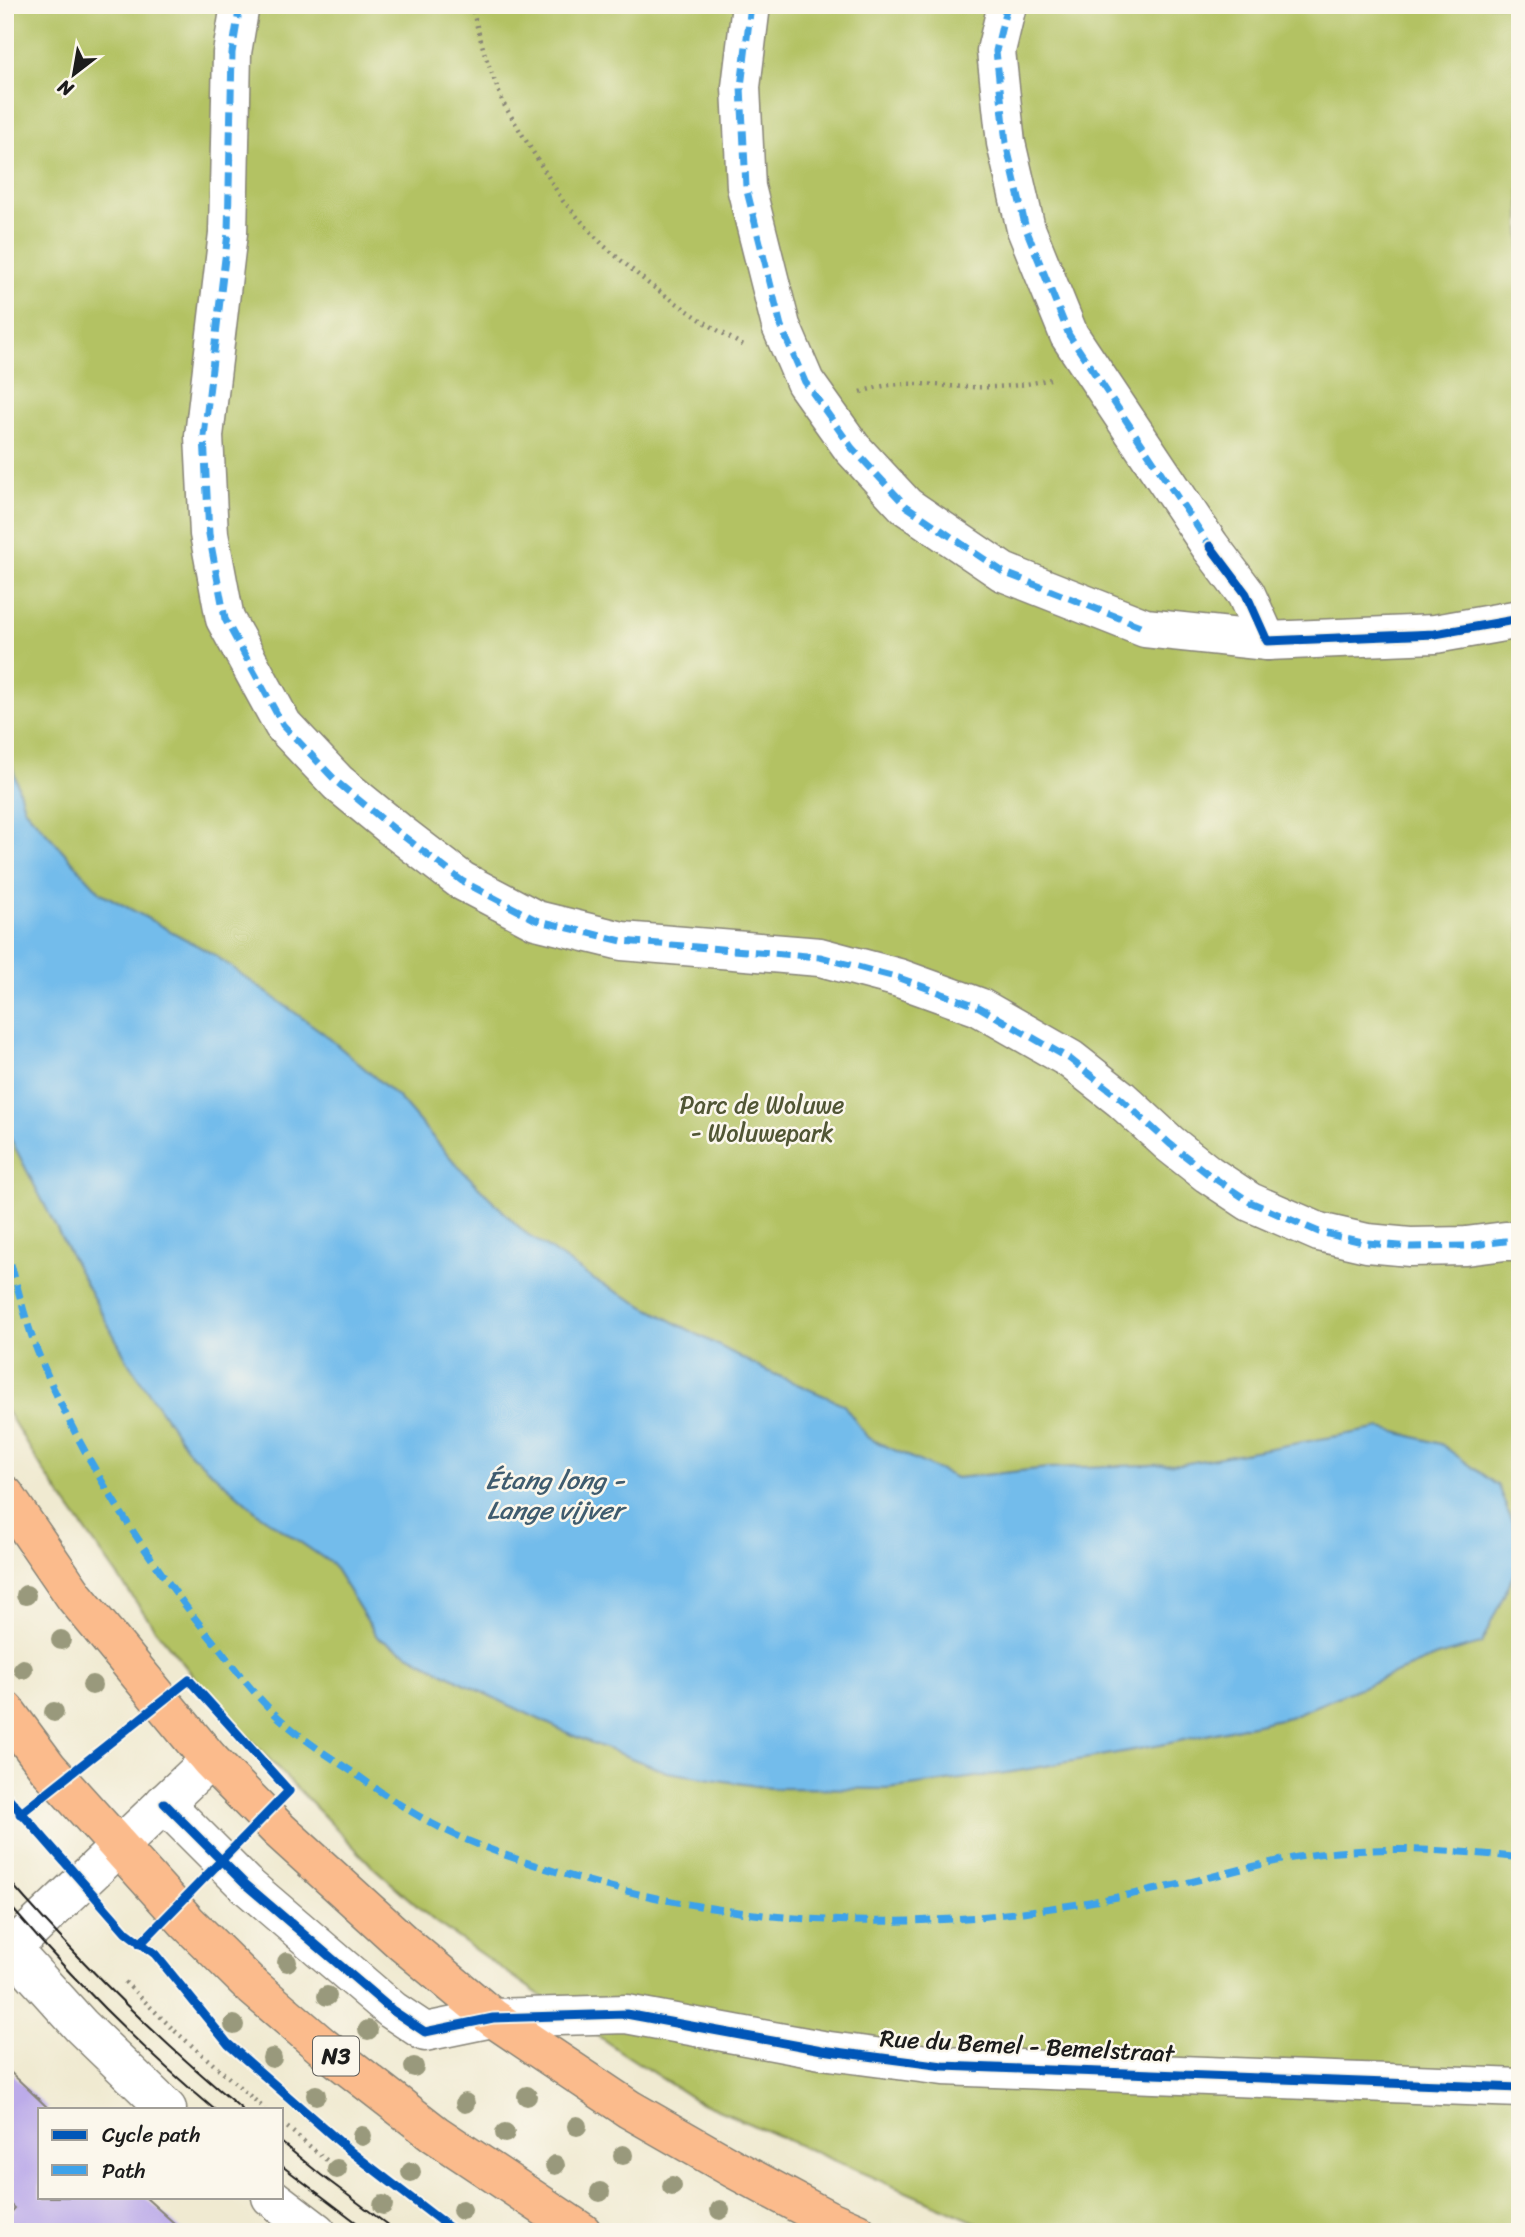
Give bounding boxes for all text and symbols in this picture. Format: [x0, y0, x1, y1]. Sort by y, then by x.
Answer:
north arrow [38, 38, 108, 108]
text: N [51, 70, 81, 106]
park label: Parc de Woluwe - Woluwepark [680, 1084, 844, 1154]
water label: Étang long - Lange vijver [485, 1457, 627, 1533]
street label: Rue du Bemel - Bemelstraat [879, 2017, 1177, 2075]
road number: N3 [313, 2036, 359, 2076]
legend [38, 2108, 284, 2198]
text: Cycle path [102, 2116, 201, 2154]
text: Path [102, 2152, 145, 2190]

